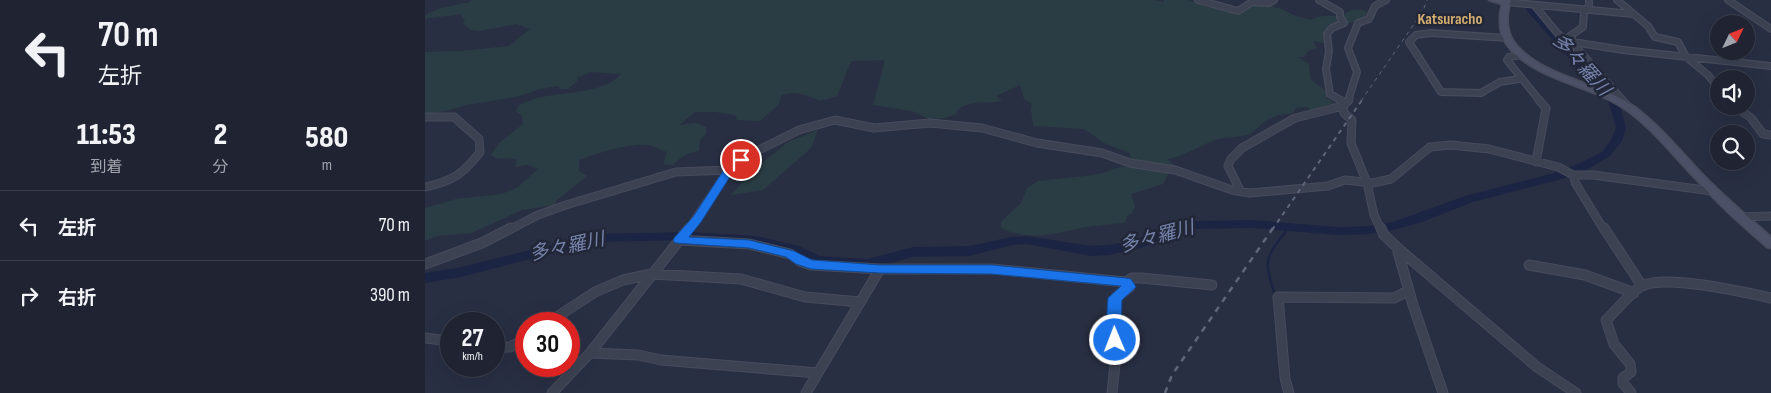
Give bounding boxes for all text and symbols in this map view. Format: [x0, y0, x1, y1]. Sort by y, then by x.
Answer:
district label: Katsuracho [1418, 10, 1482, 29]
text: 70 m [98, 14, 158, 57]
north arrow [1710, 15, 1755, 60]
map controls [1710, 15, 1755, 170]
icon: left [15, 20, 80, 85]
water label: 多々羅川 [1547, 29, 1616, 102]
text: 左折 [98, 63, 142, 90]
button: sound [1710, 70, 1755, 115]
text: 11:53 [77, 117, 136, 153]
text: 2 [214, 117, 227, 153]
text: 580 [305, 120, 348, 156]
button: search [1710, 125, 1755, 170]
pin [720, 139, 762, 181]
icon: arrive [727, 146, 755, 174]
text: m [322, 156, 332, 175]
text: 到着 [90, 158, 122, 177]
text: 分 [213, 158, 229, 177]
icon: left [15, 212, 43, 240]
text: 70 m [379, 214, 410, 237]
water label: 多々羅川 [1117, 216, 1199, 258]
text: 左折 [58, 217, 96, 240]
water label: 多々羅川 [527, 227, 609, 266]
icon: right [15, 282, 43, 310]
text: 390 m [370, 284, 410, 307]
text: 右折 [58, 287, 96, 310]
speed limit sign: 30 [515, 312, 580, 377]
position arrow [1088, 313, 1140, 365]
text: 27 [462, 323, 483, 354]
text: km/h [462, 349, 483, 364]

